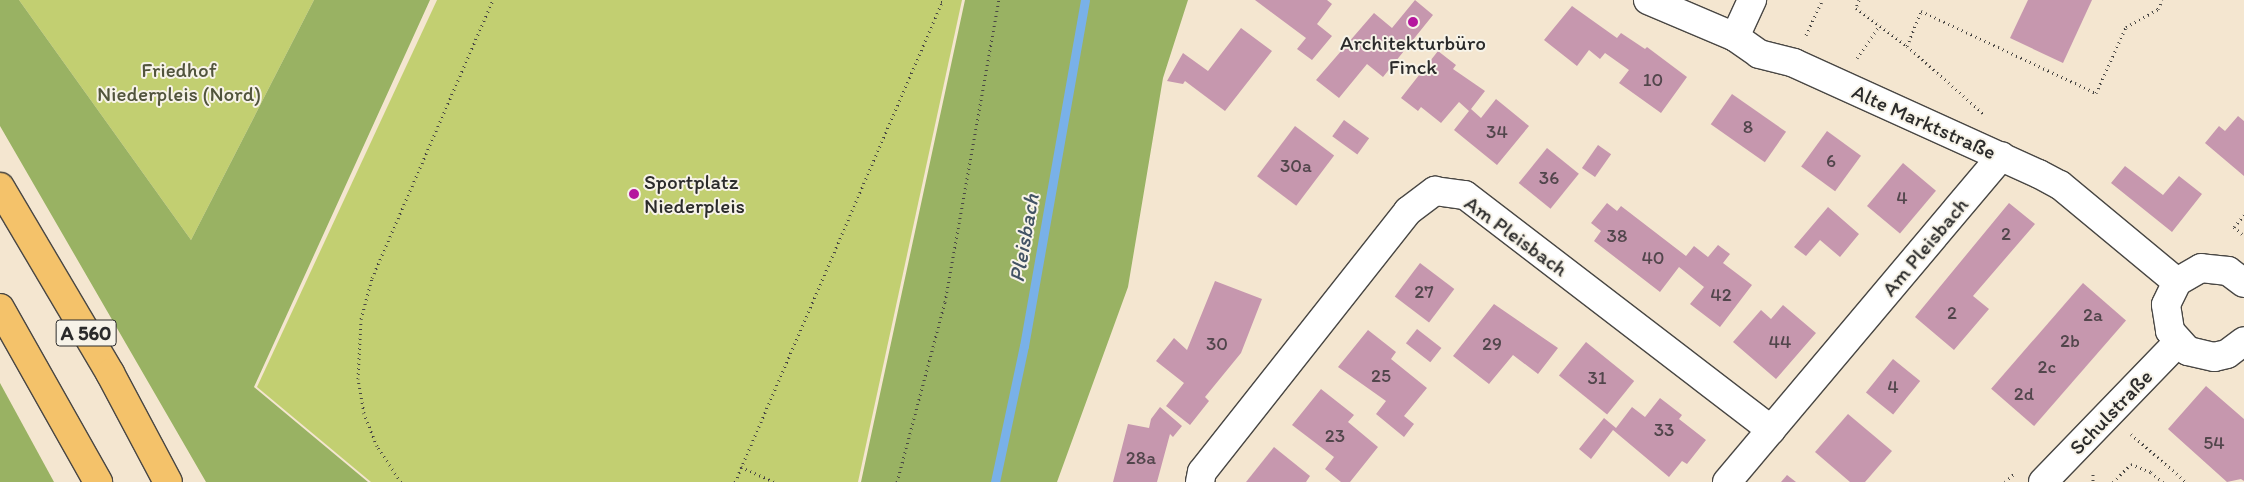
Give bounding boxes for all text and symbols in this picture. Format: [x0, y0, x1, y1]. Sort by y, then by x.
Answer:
marker: Architekturbüro Finck [1407, 16, 1419, 28]
place label: Architekturbüro Finck [1340, 30, 1486, 80]
park label: Friedhof Niederpleis (Nord) [97, 57, 261, 107]
house number: 10 [1643, 69, 1663, 91]
street label: Alte Marktstraße [1848, 79, 2000, 165]
house number: 8 [1743, 116, 1753, 138]
house number: 34 [1486, 121, 1508, 143]
house number: 6 [1826, 150, 1836, 172]
house number: 30a [1280, 155, 1312, 177]
house number: 36 [1539, 167, 1559, 189]
place label: Sportplatz Niederpleis [644, 169, 745, 219]
house number: 4 [1896, 187, 1908, 209]
marker: Sportplatz Niederpleis [628, 188, 640, 200]
street label: Am Pleisbach [1460, 190, 1572, 282]
water label: Pleisbach [1003, 192, 1045, 284]
street label: Am Pleisbach [1876, 193, 1974, 301]
house number: 2 [2001, 223, 2011, 245]
house number: 38 [1607, 225, 1627, 247]
house number: 40 [1641, 247, 1665, 269]
house number: 27 [1414, 281, 1434, 303]
house number: 42 [1710, 284, 1732, 306]
house number: 2 [1947, 302, 1957, 324]
house number: 2a [2083, 304, 2103, 326]
road number: A 560 [55, 316, 117, 350]
house number: 2b [2060, 330, 2080, 352]
house number: 44 [1769, 331, 1791, 353]
house number: 30 [1206, 333, 1228, 355]
house number: 29 [1482, 333, 1502, 355]
house number: 2c [2038, 356, 2056, 378]
street label: Schulstraße [2064, 364, 2158, 460]
house number: 25 [1371, 365, 1391, 387]
house number: 31 [1587, 367, 1607, 389]
house number: 4 [1887, 376, 1899, 398]
house number: 2d [2014, 383, 2034, 405]
house number: 33 [1654, 419, 1674, 441]
house number: 23 [1325, 425, 1345, 447]
house number: 54 [2203, 432, 2225, 454]
house number: 28a [1126, 447, 1156, 469]

